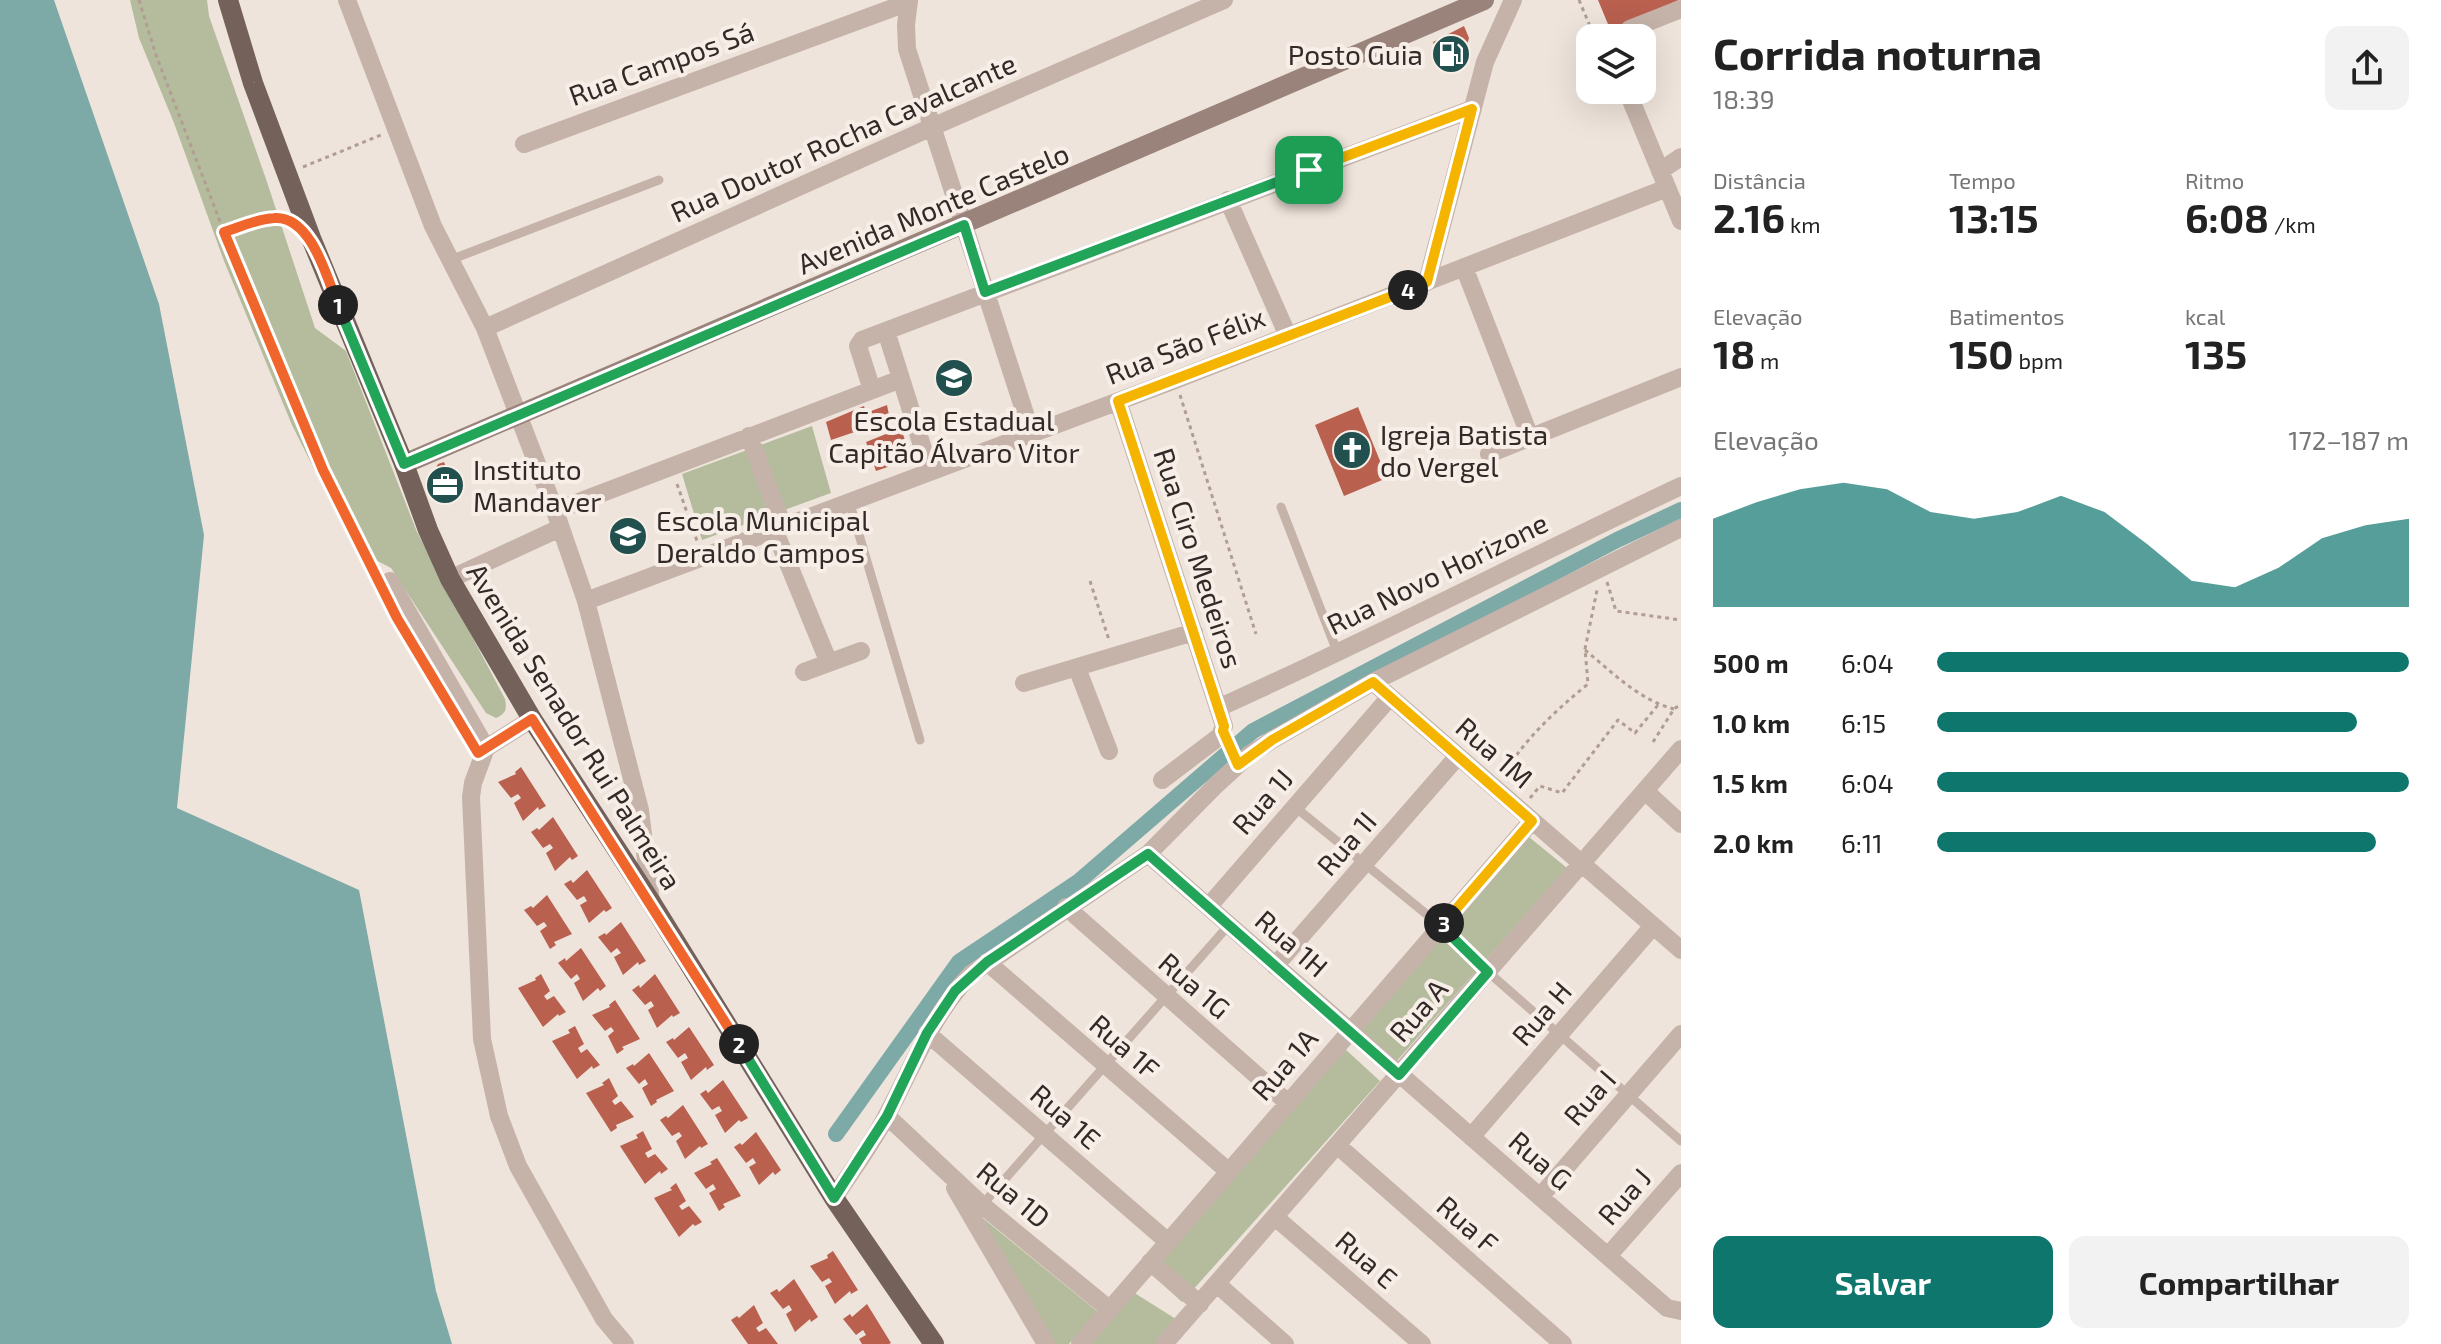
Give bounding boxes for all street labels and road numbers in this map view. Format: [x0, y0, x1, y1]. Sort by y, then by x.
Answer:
street label: Rua Campos Sá [564, 14, 758, 112]
street label: Rua Doutor Rocha Cavalcante [665, 45, 1021, 229]
street label: Avenida Monte Castelo [792, 135, 1074, 281]
street label: Rua São Félix [1101, 299, 1270, 391]
street label: Rua Ciro Medeiros [1147, 444, 1251, 672]
street label: Rua Novo Horizone [1321, 505, 1553, 641]
street label: Avenida Senador Rui Palmeira [460, 557, 690, 895]
street label: Rua 1M [1450, 709, 1540, 795]
street label: Rua 1J [1224, 761, 1300, 841]
street label: Rua 1I [1309, 804, 1383, 882]
street label: Rua 1H [1249, 902, 1335, 984]
street label: Rua 1G [1152, 945, 1238, 1025]
street label: Rua A [1382, 971, 1455, 1048]
street label: Rua H [1504, 974, 1578, 1052]
street label: Rua 1F [1083, 1007, 1167, 1085]
street label: Rua 1A [1244, 1021, 1325, 1107]
street label: Rua I [1556, 1062, 1622, 1132]
street label: Rua 1E [1024, 1076, 1108, 1156]
street label: Rua G [1503, 1123, 1579, 1197]
street label: Rua 1D [971, 1154, 1057, 1234]
street label: Rua J [1590, 1161, 1658, 1231]
street label: Rua F [1430, 1188, 1506, 1260]
street label: Rua E [1329, 1223, 1405, 1295]

